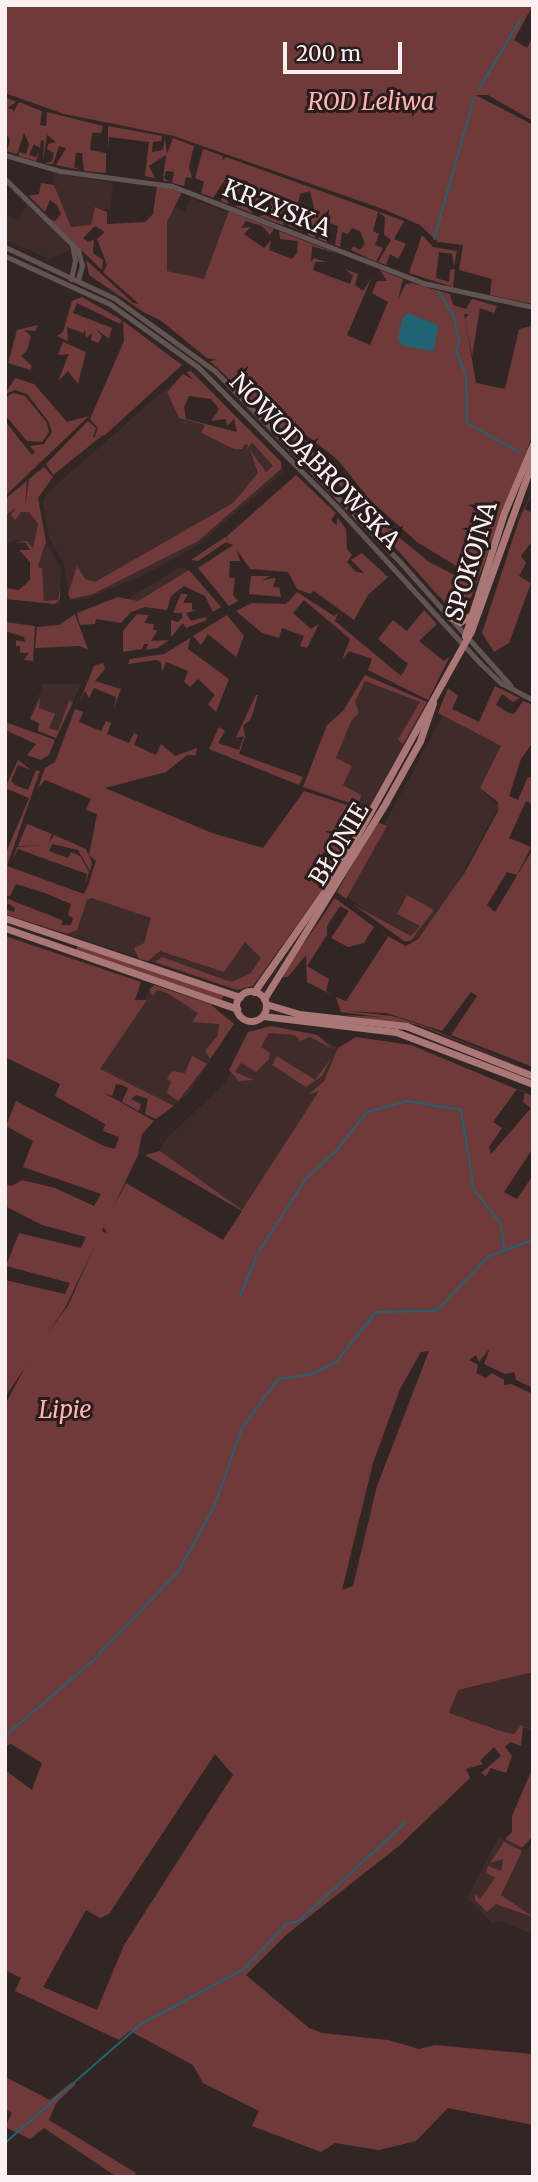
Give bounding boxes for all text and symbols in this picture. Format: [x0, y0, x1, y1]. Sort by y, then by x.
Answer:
scale bar [286, 28, 405, 72]
text: 200 m [296, 40, 361, 67]
park label: ROD Leliwa [308, 88, 434, 116]
street label: KRZYSKA [219, 173, 335, 243]
street label: NOWODĄBROWSKA [224, 367, 406, 555]
street label: SPOKOJNA [439, 498, 503, 624]
street label: BŁONIE [303, 798, 375, 890]
park label: Lipie [38, 1396, 92, 1424]

